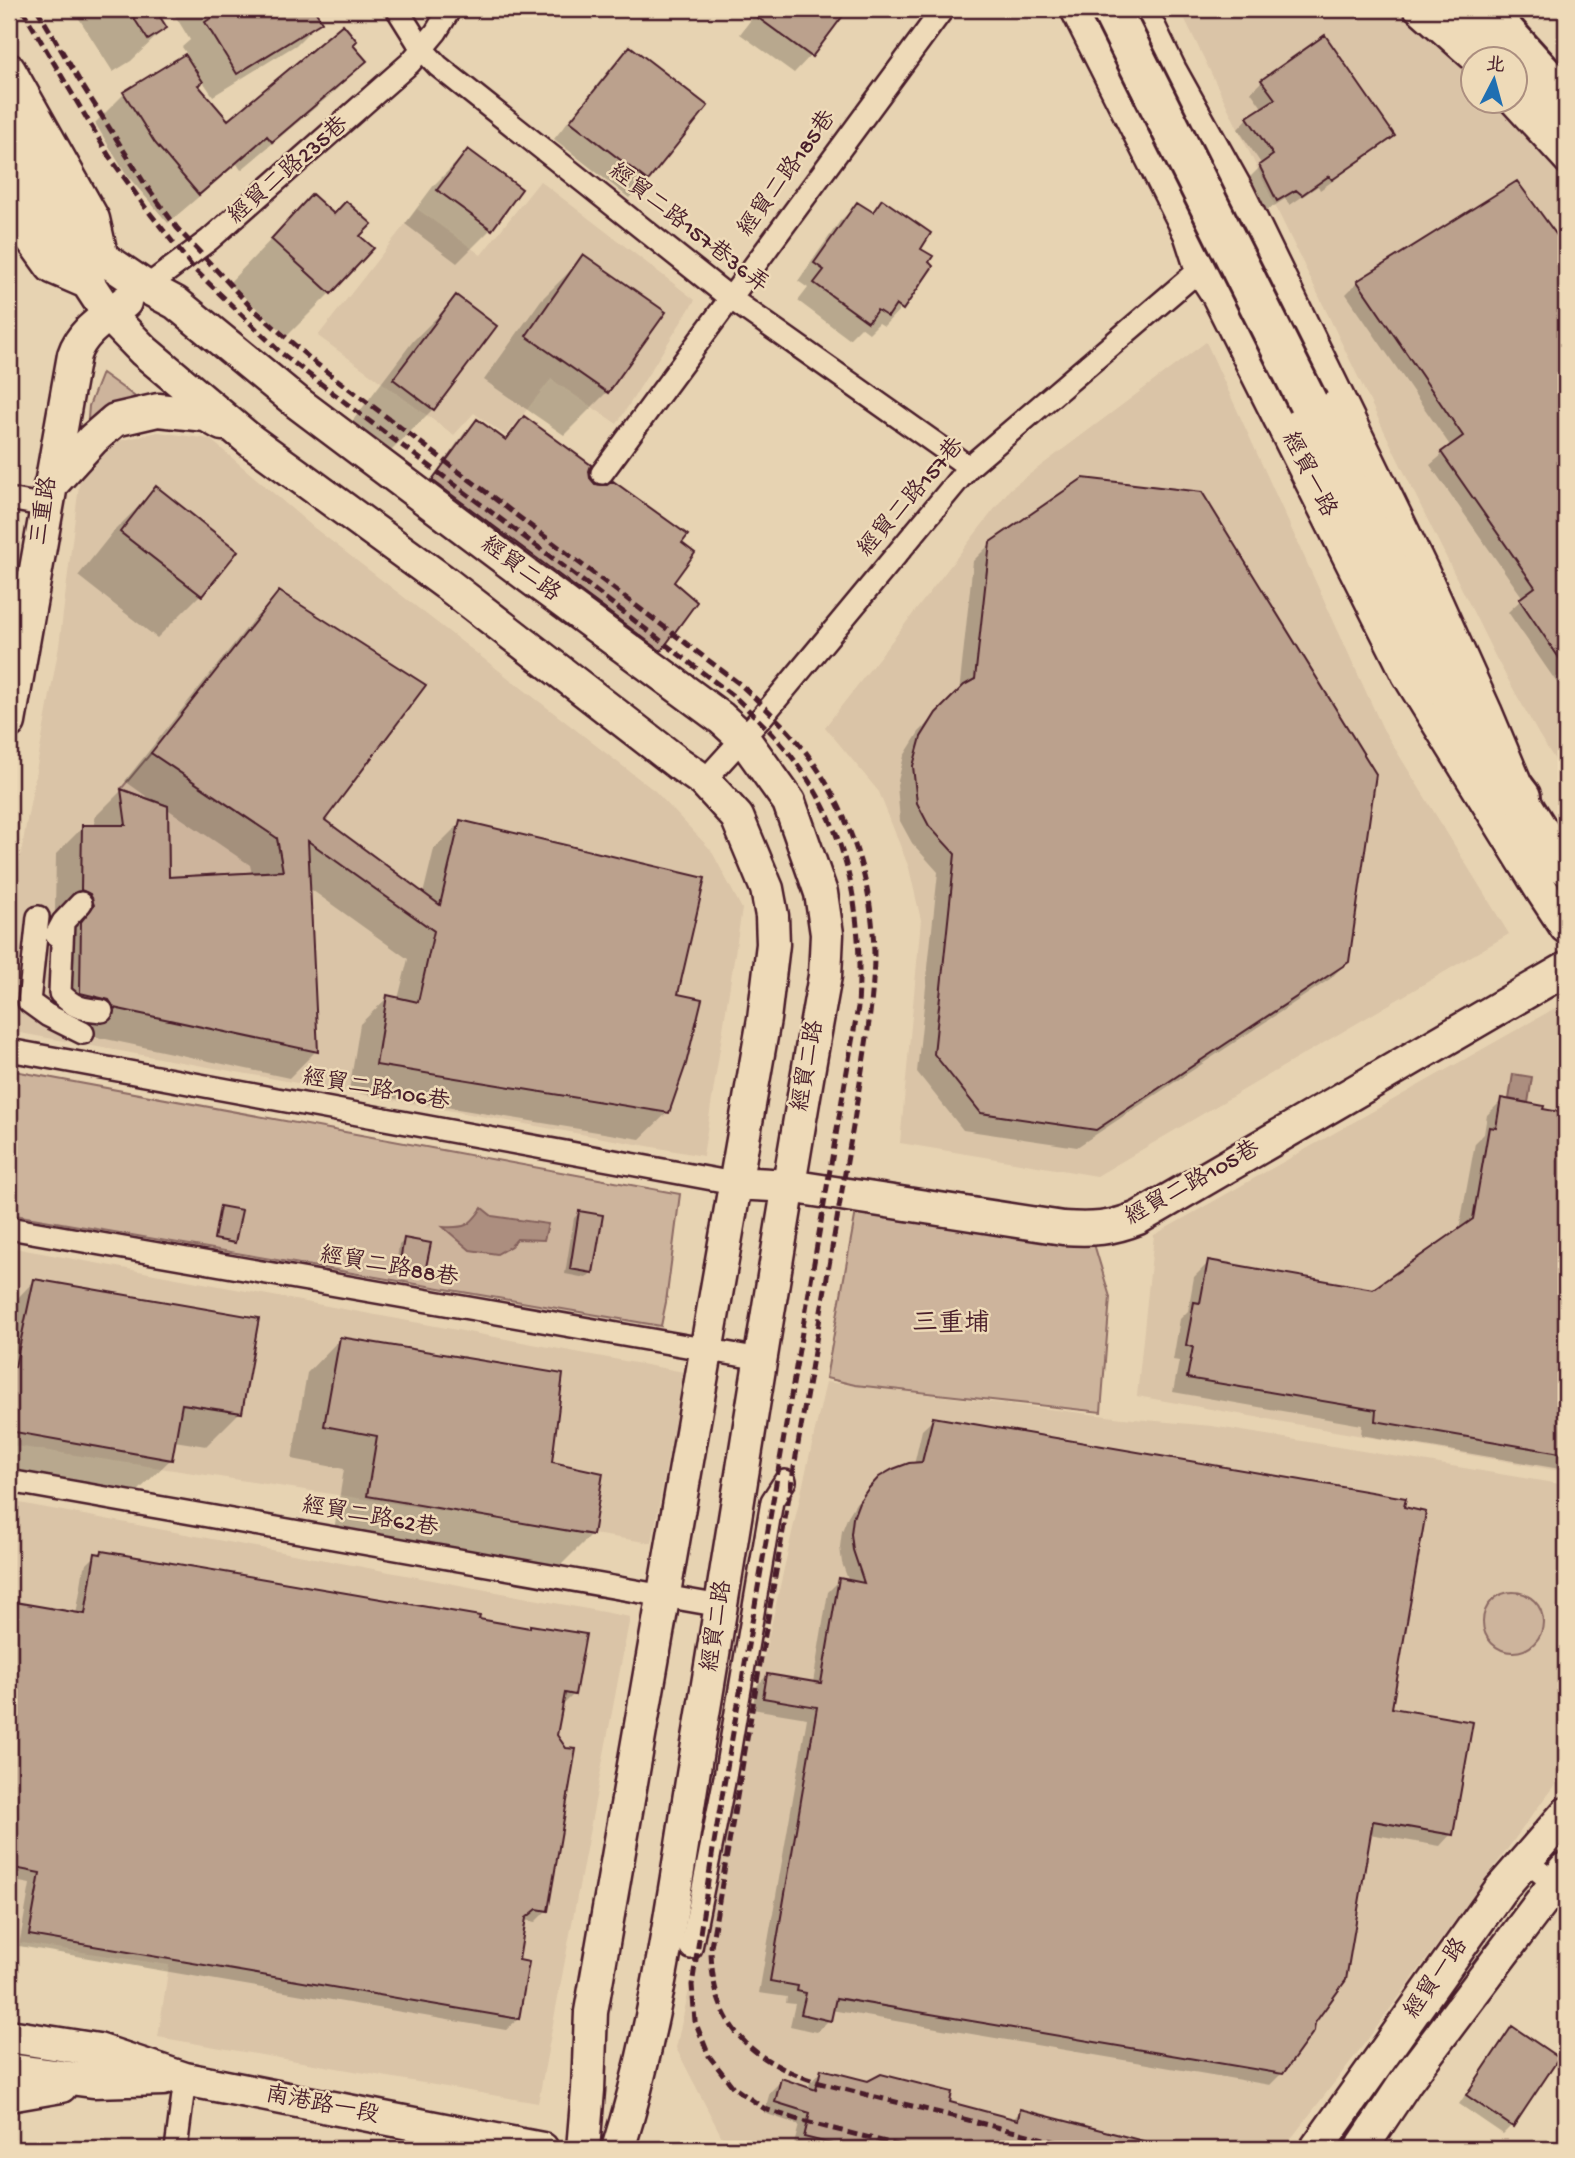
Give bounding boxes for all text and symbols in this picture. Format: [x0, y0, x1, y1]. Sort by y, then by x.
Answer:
north arrow [1460, 46, 1530, 116]
text: 北 [1485, 54, 1506, 79]
street label: 經貿二路185巷 [732, 104, 843, 242]
street label: 經貿二路235巷 [223, 110, 355, 230]
street label: 經貿二路157巷36弄 [603, 158, 774, 300]
street label: 經貿一路 [1275, 427, 1342, 522]
street label: 經貿二路157巷 [852, 432, 972, 563]
street label: 三重路 [25, 475, 64, 547]
street label: 經貿二路 [475, 531, 565, 608]
street label: 經貿二路 [787, 1018, 830, 1114]
street label: 經貿二路106巷 [300, 1064, 453, 1117]
street label: 經貿二路105巷 [1121, 1135, 1266, 1232]
street label: 經貿二路88巷 [318, 1242, 462, 1294]
district label: 三重埔 [912, 1309, 990, 1341]
street label: 經貿二路62巷 [300, 1492, 441, 1543]
street label: 經貿二路 [696, 1578, 739, 1674]
street label: 經貿一路 [1399, 1933, 1474, 2024]
street label: 南港路一段 [263, 2081, 381, 2130]

